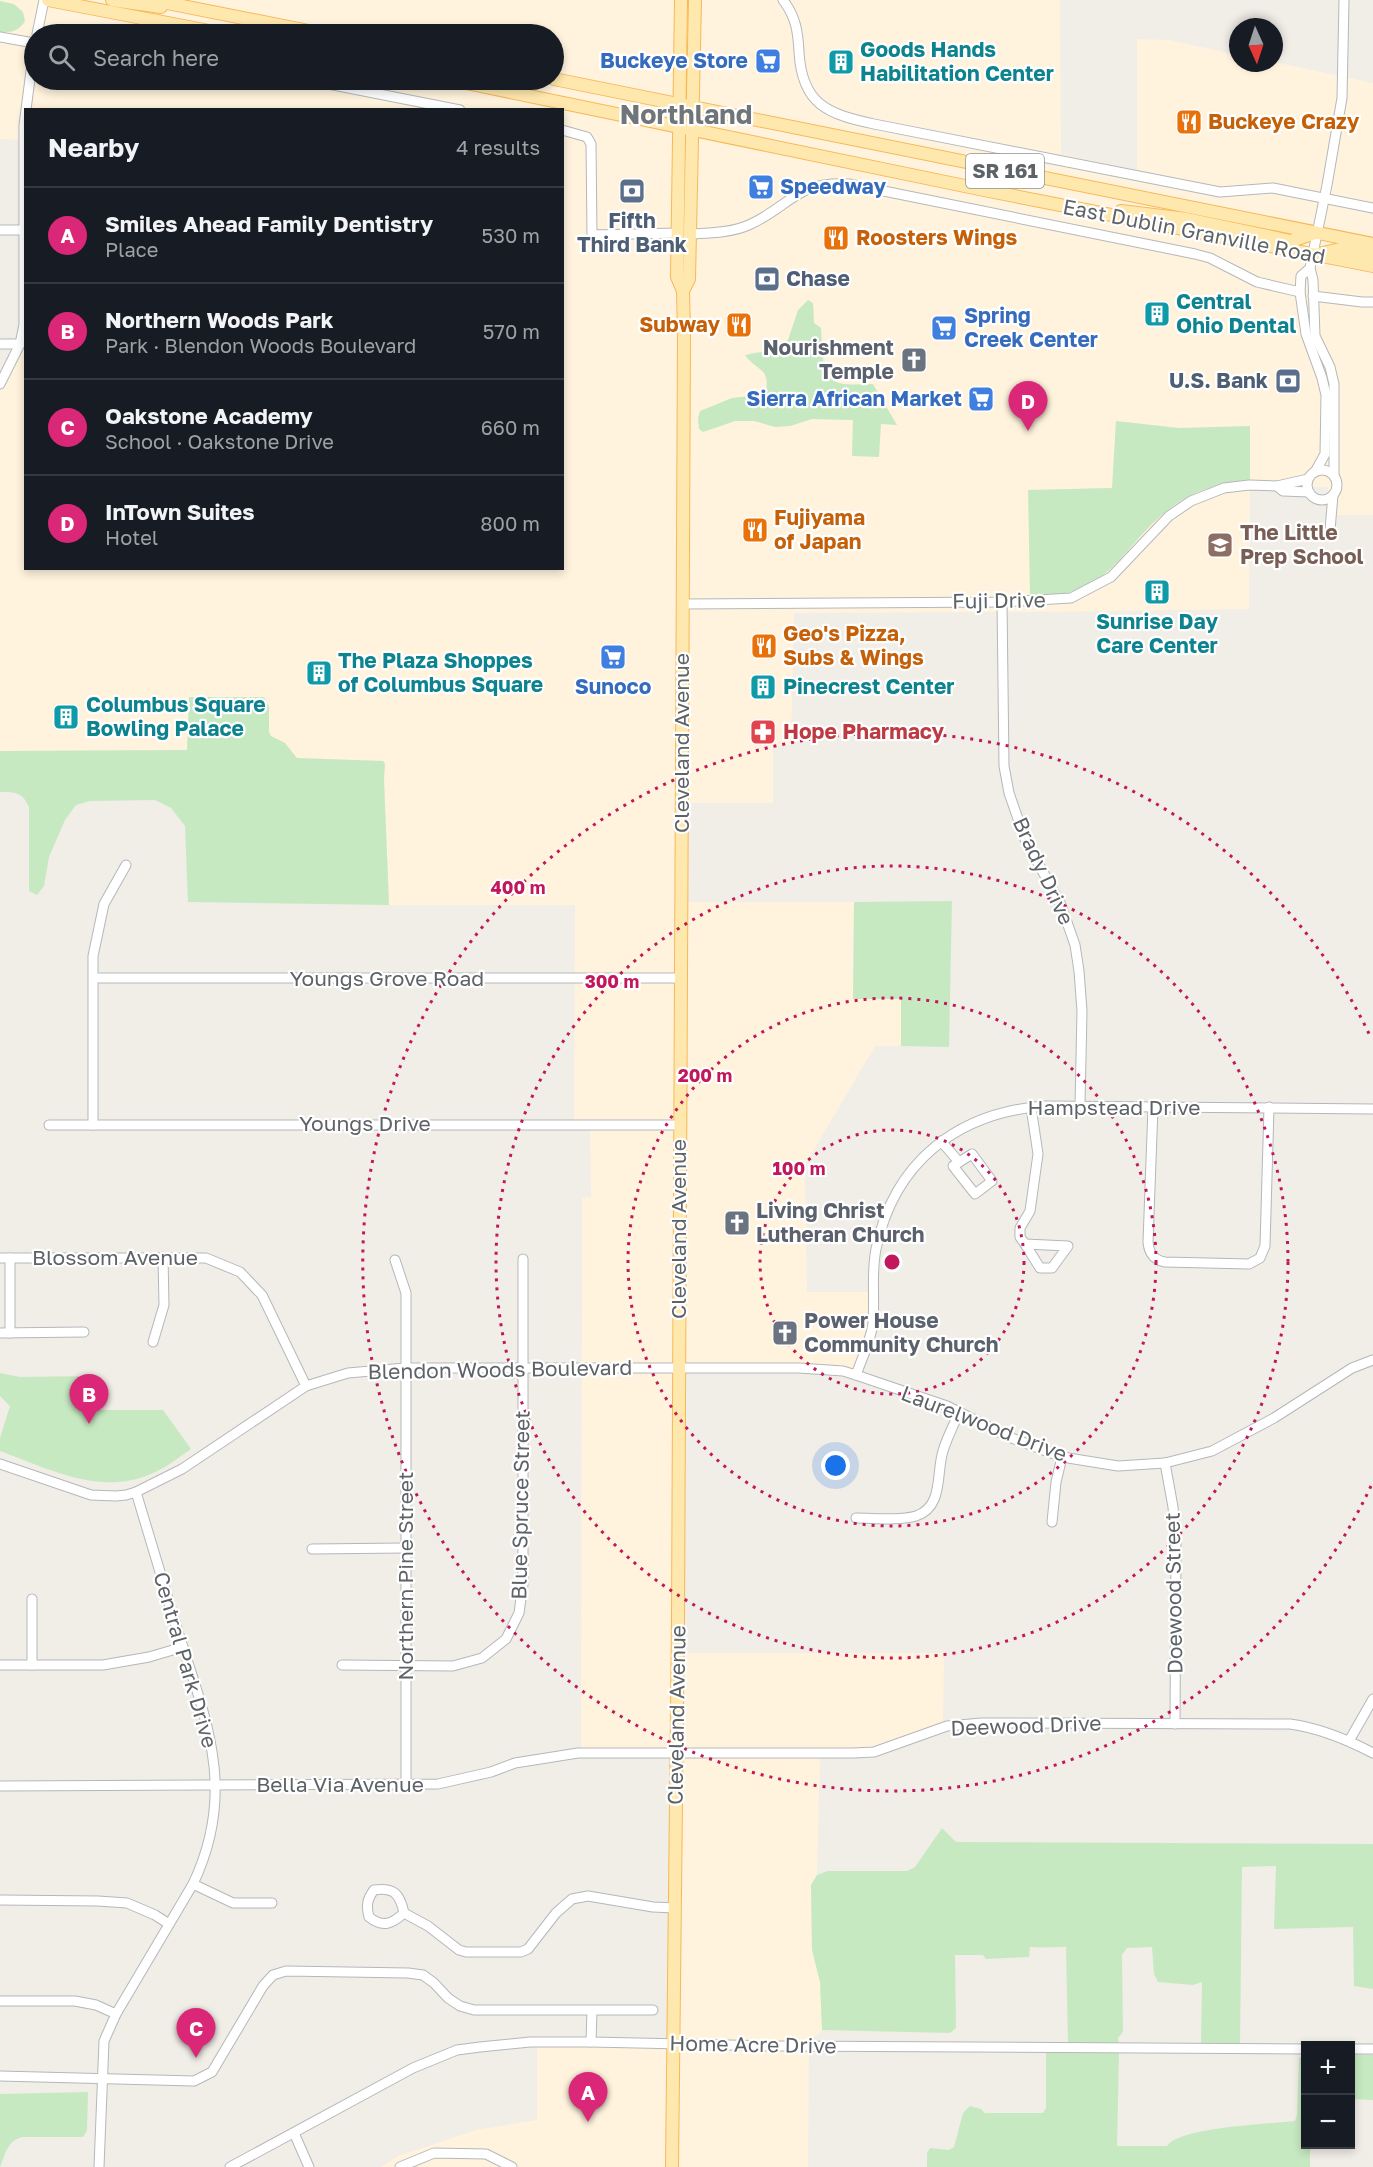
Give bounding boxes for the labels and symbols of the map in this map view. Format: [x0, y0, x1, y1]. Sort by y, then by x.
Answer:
north arrow [1229, 18, 1283, 72]
place label: Goods Hands Habilitation Center [860, 36, 1054, 86]
supermarket icon: Buckeye Store [753, 46, 783, 76]
place label: Buckeye Store [600, 47, 748, 73]
building icon: Goods Hands Habilitation Center [826, 47, 856, 77]
district label: Northland [620, 98, 752, 130]
restaurant icon: Buckeye Crazy [1174, 107, 1204, 137]
place label: Buckeye Crazy [1208, 108, 1360, 134]
road number: SR 161 [966, 154, 1044, 188]
supermarket icon: Speedway [746, 172, 776, 202]
place label: Speedway [780, 173, 886, 199]
bank icon: Fifth Third Bank [617, 176, 647, 206]
street label: East Dublin Granville Road [1061, 193, 1328, 269]
place label: Fifth Third Bank [577, 207, 687, 257]
restaurant icon: Roosters Wings [821, 223, 851, 253]
place label: Roosters Wings [856, 224, 1017, 250]
bank icon: Chase [752, 264, 782, 294]
place label: Chase [786, 265, 850, 291]
place label: Central Ohio Dental [1176, 288, 1296, 338]
building icon: Central Ohio Dental [1142, 299, 1172, 329]
place label: Spring Creek Center [964, 302, 1098, 352]
restaurant icon: Subway [724, 310, 754, 340]
place label: Subway [639, 311, 720, 337]
supermarket icon: Spring Creek Center [929, 313, 959, 343]
place label: Nourishment Temple [763, 334, 894, 384]
church icon: Nourishment Temple [899, 345, 929, 375]
bank icon: U.S. Bank [1273, 366, 1303, 396]
place label: U.S. Bank [1169, 367, 1268, 393]
pin: D [1008, 382, 1048, 431]
supermarket icon: Sierra African Market [966, 384, 996, 414]
place label: Sierra African Market [746, 385, 962, 411]
place label: Fujiyama of Japan [774, 504, 865, 554]
restaurant icon: Fujiyama of Japan [740, 515, 770, 545]
place label: The Little Prep School [1240, 519, 1364, 569]
school or university icon: The Little Prep School [1205, 530, 1235, 560]
building icon: Sunrise Day Care Center [1142, 577, 1172, 607]
street label: Fuji Drive [952, 586, 1046, 614]
place label: Sunrise Day Care Center [1096, 608, 1218, 658]
place label: Geo's Pizza, Subs & Wings [783, 620, 924, 670]
restaurant icon: Geo's Pizza, Subs & Wings [749, 631, 779, 661]
supermarket icon: Sunoco [598, 642, 628, 672]
place label: The Plaza Shoppes of Columbus Square [338, 647, 543, 697]
street label: Cleveland Avenue [668, 653, 694, 833]
building icon: The Plaza Shoppes of Columbus Square [304, 658, 334, 688]
building icon: Pinecrest Center [748, 672, 778, 702]
place label: Sunoco [575, 673, 651, 699]
place label: Pinecrest Center [783, 673, 955, 699]
place label: Columbus Square Bowling Palace [86, 691, 266, 741]
building icon: Columbus Square Bowling Palace [51, 702, 81, 732]
pharmacy icon: Hope Pharmacy [748, 717, 778, 747]
place label: Hope Pharmacy [783, 718, 945, 744]
street label: Brady Drive [1008, 813, 1080, 929]
text: 400 m [491, 876, 545, 898]
street label: Youngs Grove Road [290, 965, 484, 991]
text: 300 m [585, 970, 639, 992]
text: 200 m [678, 1064, 732, 1086]
street label: Hampstead Drive [1027, 1094, 1201, 1120]
street label: Youngs Drive [299, 1110, 431, 1136]
street label: Cleveland Avenue [665, 1139, 691, 1319]
text: 100 m [773, 1157, 825, 1179]
place label: Living Christ Lutheran Church [756, 1197, 925, 1247]
church icon: Living Christ Lutheran Church [722, 1208, 752, 1238]
street label: Blossom Avenue [32, 1244, 198, 1270]
centre of rings [882, 1252, 902, 1272]
place label: Power House Community Church [804, 1307, 998, 1357]
church icon: Power House Community Church [770, 1318, 800, 1348]
street label: Blendon Woods Boulevard [367, 1354, 633, 1384]
pin: B [70, 1374, 109, 1424]
street label: Laurelwood Drive [898, 1379, 1071, 1467]
street label: Blue Spruce Street [505, 1410, 535, 1600]
your location [821, 1451, 850, 1480]
street label: Northern Pine Street [392, 1472, 418, 1680]
street label: Doewood Street [1159, 1512, 1187, 1674]
street label: Central Park Drive [148, 1569, 224, 1751]
street label: Cleveland Avenue [661, 1625, 691, 1805]
street label: Deewood Drive [950, 1709, 1102, 1741]
street label: Bella Via Avenue [256, 1771, 424, 1797]
pin: C [176, 2008, 216, 2058]
street label: Home Acre Drive [669, 2030, 837, 2058]
pin: A [568, 2072, 608, 2122]

